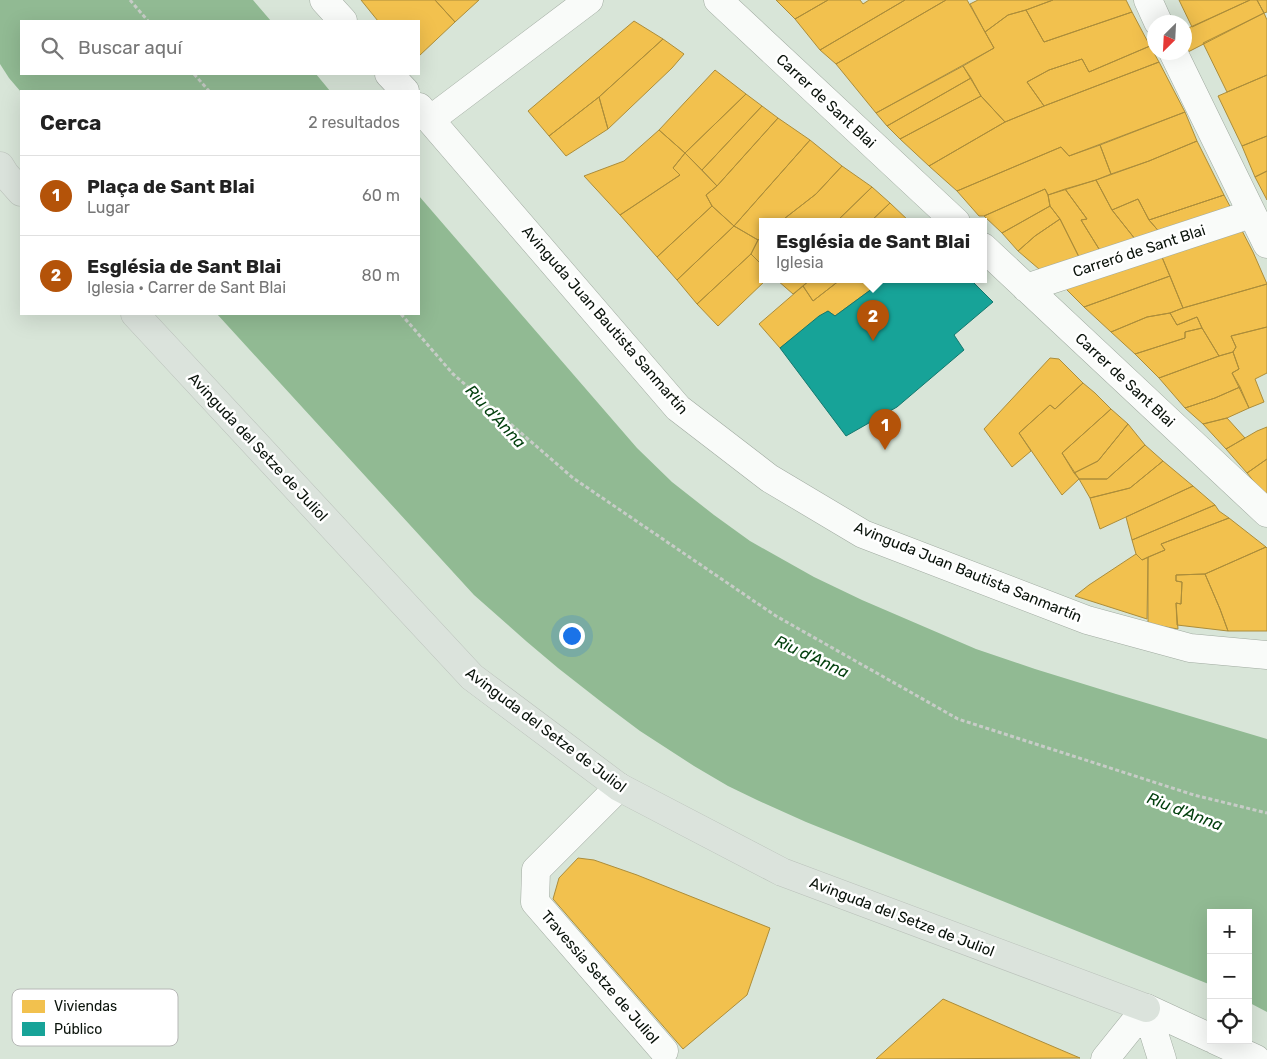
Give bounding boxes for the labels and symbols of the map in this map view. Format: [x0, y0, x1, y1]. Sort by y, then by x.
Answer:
north arrow [1147, 15, 1192, 60]
street label: Carrer de Sant Blai [772, 50, 880, 152]
street label: Carreró de Sant Blai [1070, 221, 1208, 281]
street label: Avinguda Juan Bautista Sanmartín [518, 222, 692, 418]
pin: 2 [857, 300, 889, 341]
street label: Carrer de Sant Blai [1071, 329, 1179, 431]
street label: Avinguda del Setze de Juliol [184, 369, 332, 525]
water label: Riu d'Anna [462, 381, 530, 452]
pin: 1 [869, 409, 901, 450]
street label: Avinguda Juan Bautista Sanmartín [852, 518, 1084, 626]
your location [559, 623, 585, 649]
water label: Riu d'Anna [772, 631, 852, 682]
street label: Avinguda del Setze de Juliol [462, 664, 630, 796]
water label: Riu d'Anna [1144, 788, 1225, 835]
street label: Avinguda del Setze de Juliol [807, 873, 997, 961]
street label: Travessia Setze de Juliol [537, 907, 663, 1047]
legend [12, 989, 178, 1046]
text: Viviendas [54, 998, 117, 1015]
text: Público [54, 1021, 102, 1038]

